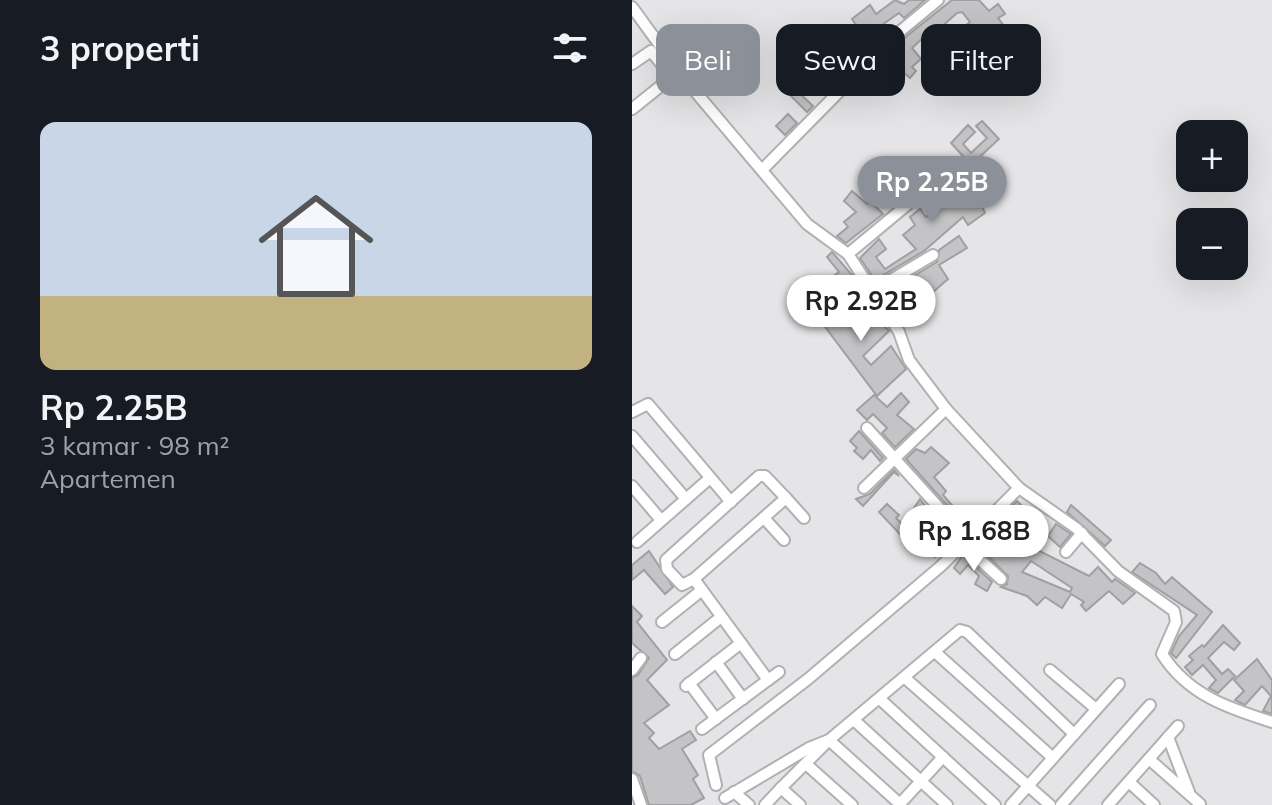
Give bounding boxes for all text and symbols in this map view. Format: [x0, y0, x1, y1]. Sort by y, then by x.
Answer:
chip: Beli [656, 24, 760, 96]
chip: Sewa [776, 24, 905, 96]
chip: Filter [921, 24, 1041, 96]
icon: filters [548, 26, 592, 70]
text: 3 properti [40, 27, 200, 70]
map controls [1176, 120, 1248, 280]
button: + [1176, 120, 1248, 192]
pin: Rp 2.25B [849, 156, 1015, 224]
text: Rp 2.25B [876, 165, 988, 198]
icon: home [244, 174, 388, 318]
button: − [1176, 208, 1248, 280]
pin: Rp 2.92B [778, 275, 944, 343]
text: Rp 2.92B [805, 284, 917, 317]
text: Rp 2.25B [40, 386, 187, 429]
text: 3 kamar · 98 m² [40, 429, 229, 462]
text: Apartemen [40, 462, 176, 495]
pin: Rp 1.68B [891, 505, 1057, 573]
text: Rp 1.68B [918, 514, 1030, 547]

